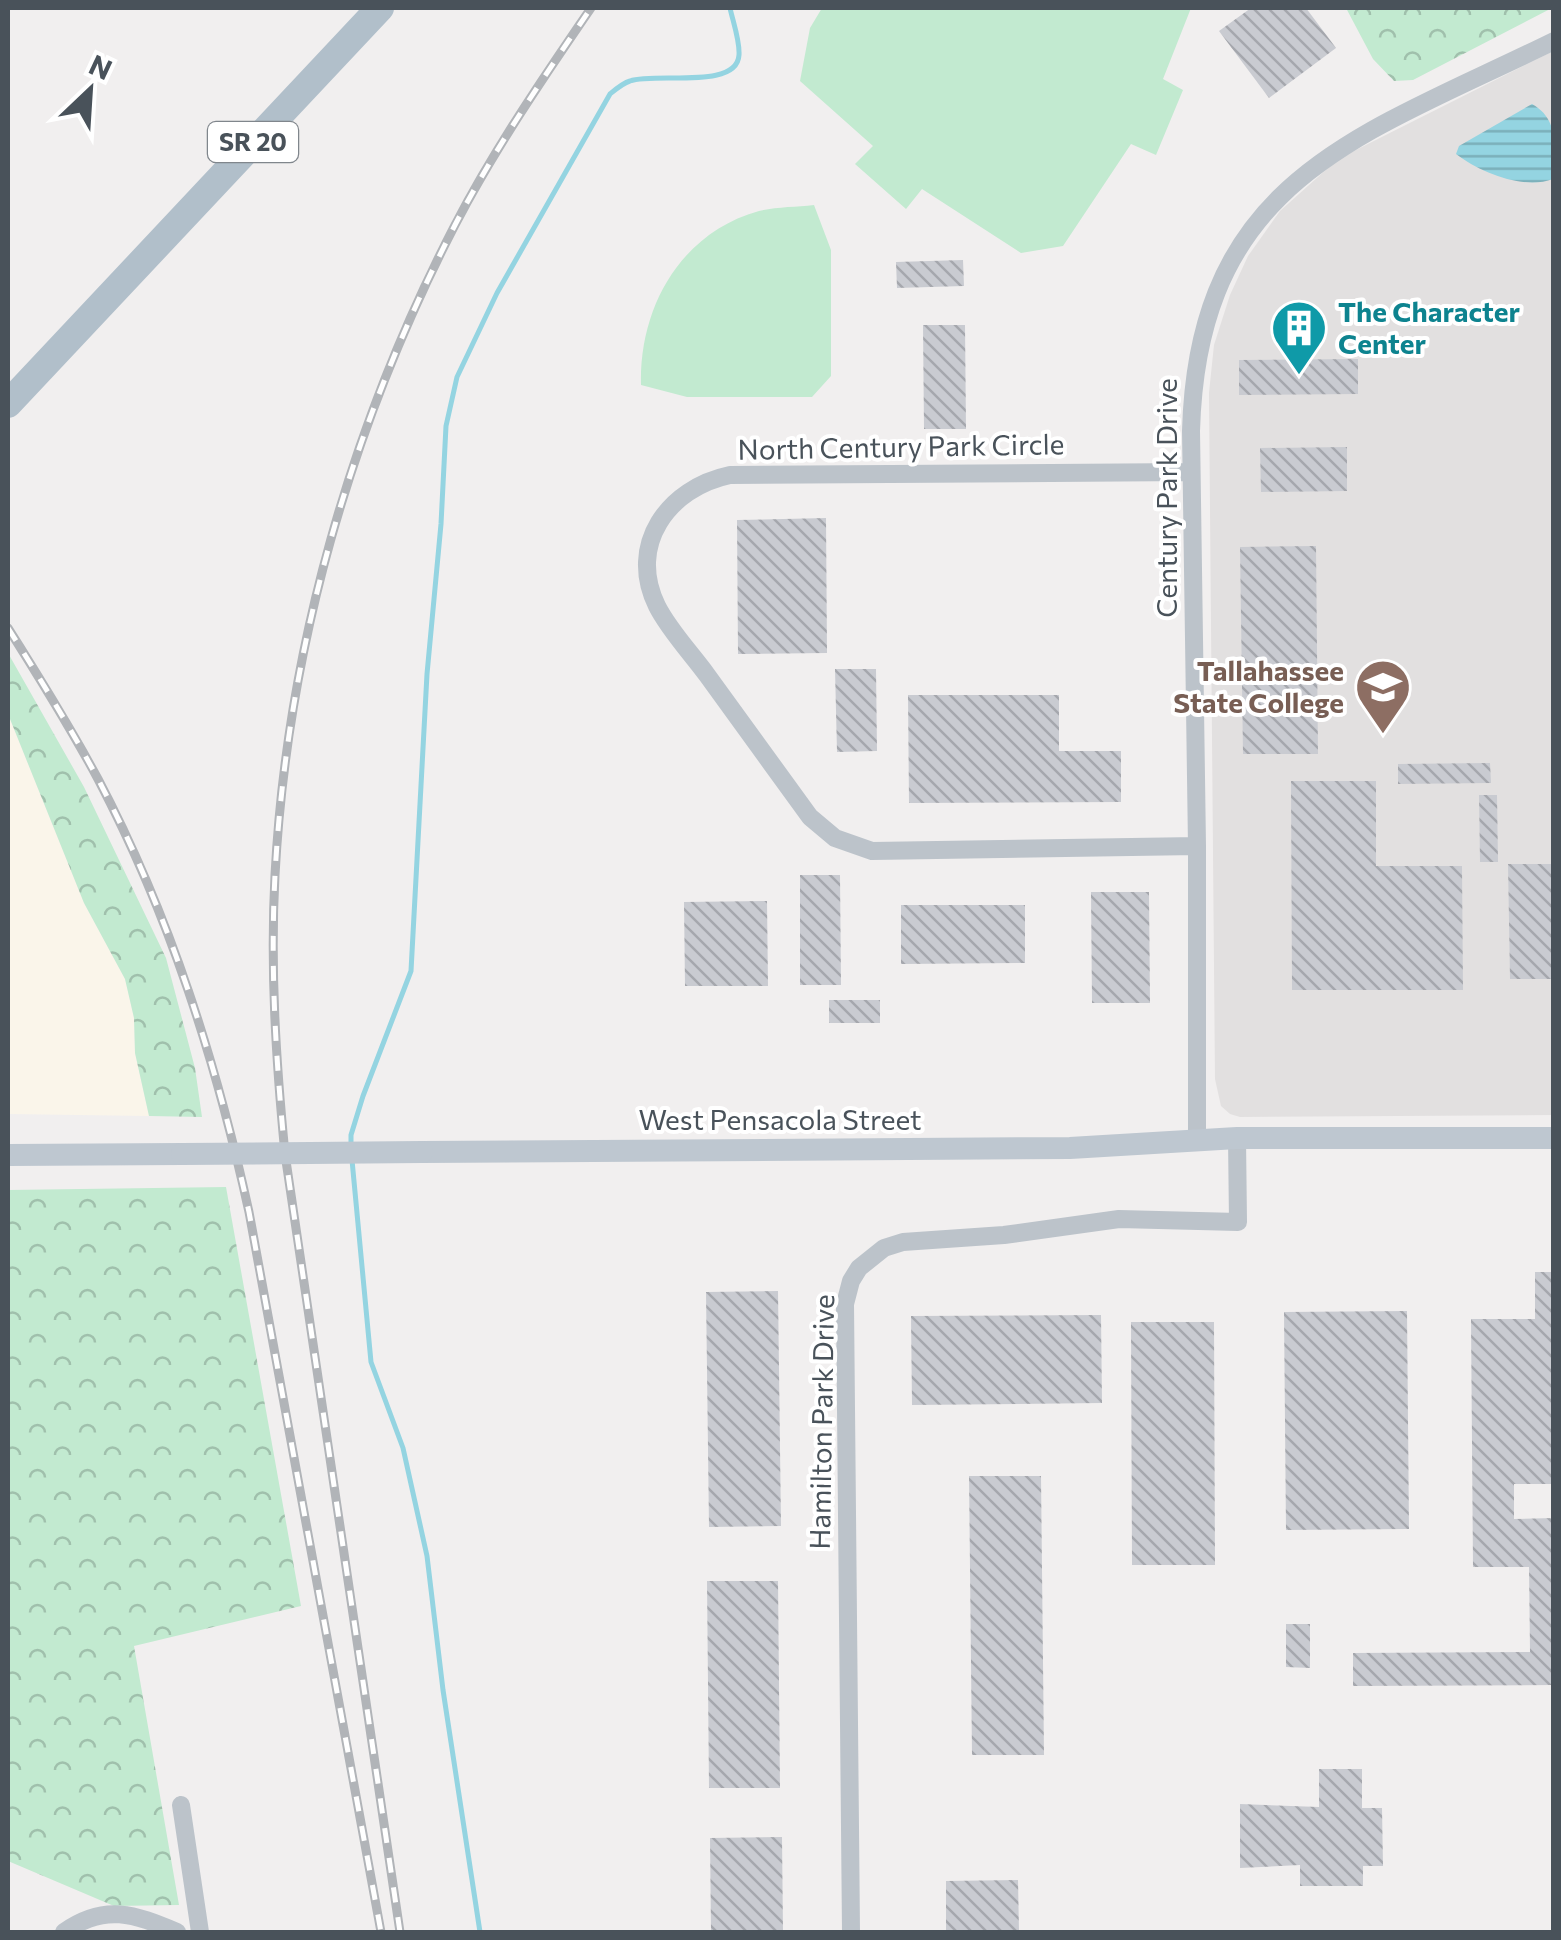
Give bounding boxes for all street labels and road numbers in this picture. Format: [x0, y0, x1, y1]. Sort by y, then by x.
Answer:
road number: SR 20 [208, 122, 298, 162]
street label: Century Park Drive [1149, 378, 1183, 618]
street label: North Century Park Circle [737, 426, 1065, 466]
street label: West Pensacola Street [639, 1102, 922, 1136]
street label: Hamilton Park Drive [802, 1294, 840, 1550]

